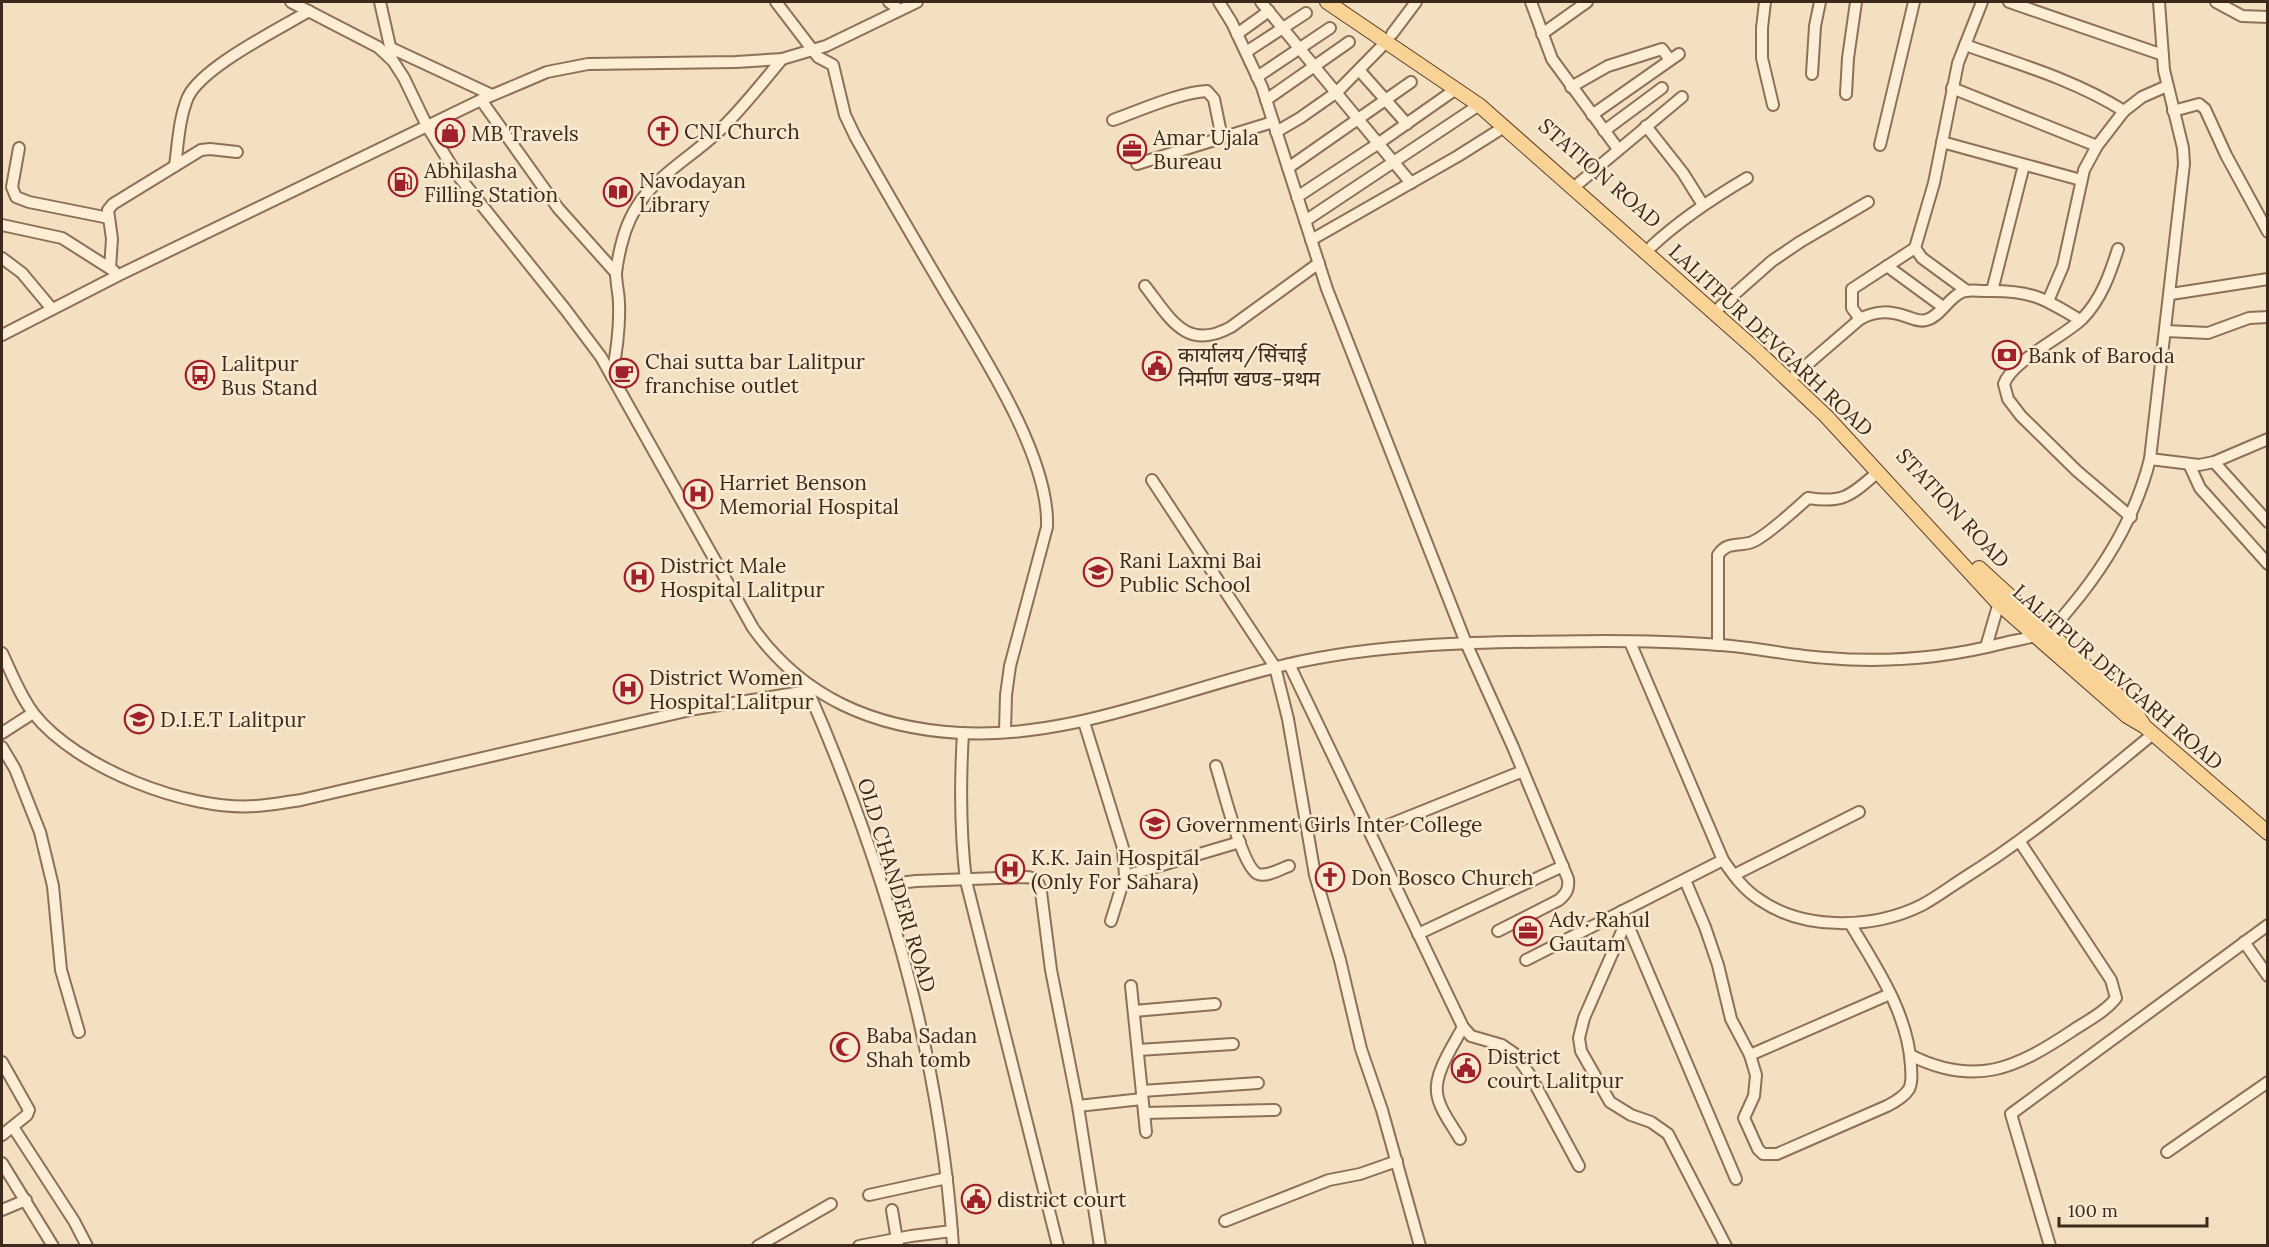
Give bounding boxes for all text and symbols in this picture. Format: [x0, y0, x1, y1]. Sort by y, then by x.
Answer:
street label: STATION ROAD [1533, 112, 1667, 234]
church icon: CNI Church [647, 115, 679, 147]
shop icon: MB Travels [434, 117, 466, 149]
place label: CNI Church [684, 118, 800, 145]
place label: MB Travels [471, 120, 579, 147]
place label: Amar Ujala Bureau [1152, 124, 1259, 175]
office icon: Amar Ujala Bureau [1116, 133, 1148, 165]
place label: Abhilasha Filling Station [423, 157, 558, 208]
fuel station icon: Abhilasha Filling Station [387, 166, 419, 198]
place label: Navodayan Library [639, 167, 746, 218]
library icon: Navodayan Library [602, 176, 634, 208]
street label: LALITPUR DEVGARH ROAD [1663, 238, 1879, 442]
bank icon: Bank of Baroda [1991, 339, 2023, 371]
place label: कार्यालय/सिंचाई निर्माण खण्ड-प्रथम [1178, 341, 1321, 392]
place label: Bank of Baroda [2028, 342, 2175, 369]
place label: Chai sutta bar Lalitpur franchise outlet [645, 348, 865, 399]
place label: Lalitpur Bus Stand [221, 350, 318, 401]
public building icon: कार्यालय/सिंचाई निर्माण खण्ड-प्रथम [1141, 350, 1173, 382]
cafe icon: Chai sutta bar Lalitpur franchise outlet [608, 357, 640, 389]
bus stop icon: Lalitpur Bus Stand [184, 359, 216, 391]
street label: STATION ROAD [1891, 442, 2015, 574]
place label: Harriet Benson Memorial Hospital [719, 469, 899, 520]
hospital icon: Harriet Benson Memorial Hospital [682, 478, 714, 510]
place label: Rani Laxmi Bai Public School [1119, 547, 1262, 598]
place label: District Male Hospital Lalitpur [660, 552, 825, 603]
school or university icon: Rani Laxmi Bai Public School [1082, 556, 1114, 588]
hospital icon: District Male Hospital Lalitpur [623, 561, 655, 593]
street label: LALITPUR DEVGARH ROAD [2007, 578, 2229, 776]
place label: District Women Hospital Lalitpur [649, 664, 814, 715]
hospital icon: District Women Hospital Lalitpur [612, 673, 644, 705]
school or university icon: D.I.E.T Lalitpur [123, 703, 155, 735]
place label: D.I.E.T Lalitpur [160, 706, 306, 733]
street label: OLD CHANDERI ROAD [852, 775, 942, 995]
school or university icon: Government Girls Inter College [1139, 808, 1171, 840]
place label: Government Girls Inter College [1176, 811, 1482, 838]
place label: K.K. Jain Hospital (Only For Sahara) [1031, 844, 1199, 895]
hospital icon: K.K. Jain Hospital (Only For Sahara) [994, 853, 1026, 885]
church icon: Don Bosco Church [1314, 861, 1346, 893]
place label: Don Bosco Church [1351, 864, 1534, 891]
place label: Adv. Rahul Gautam [1548, 906, 1650, 957]
office icon: Adv. Rahul Gautam [1512, 915, 1544, 947]
place label: Baba Sadan Shah tomb [866, 1022, 978, 1073]
mosque icon: Baba Sadan Shah tomb [829, 1031, 861, 1063]
place label: District court Lalitpur [1487, 1043, 1623, 1094]
public building icon: District court Lalitpur [1450, 1052, 1482, 1084]
public building icon: district court [960, 1183, 992, 1215]
place label: district court [997, 1186, 1127, 1213]
scale bar [2059, 1190, 2208, 1228]
text: 100 m [2068, 1199, 2118, 1222]

